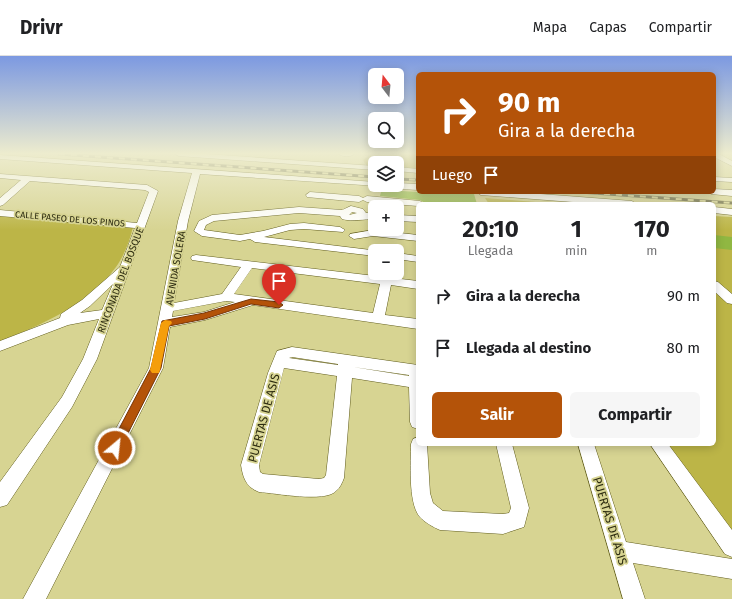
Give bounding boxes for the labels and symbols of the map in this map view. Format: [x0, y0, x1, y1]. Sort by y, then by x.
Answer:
north arrow [368, 68, 404, 104]
street label: CALLE PASEO DE LOS PINOS [15, 209, 125, 229]
street label: RINCONADA DEL BOSQUE [95, 226, 147, 335]
street label: AVENIDA SOLERA [164, 230, 188, 306]
pin [262, 264, 296, 305]
street label: PUERTAS DE ASIS [245, 372, 283, 464]
position arrow [94, 427, 136, 469]
street label: PUERTAS DE ASIS [590, 475, 630, 567]

